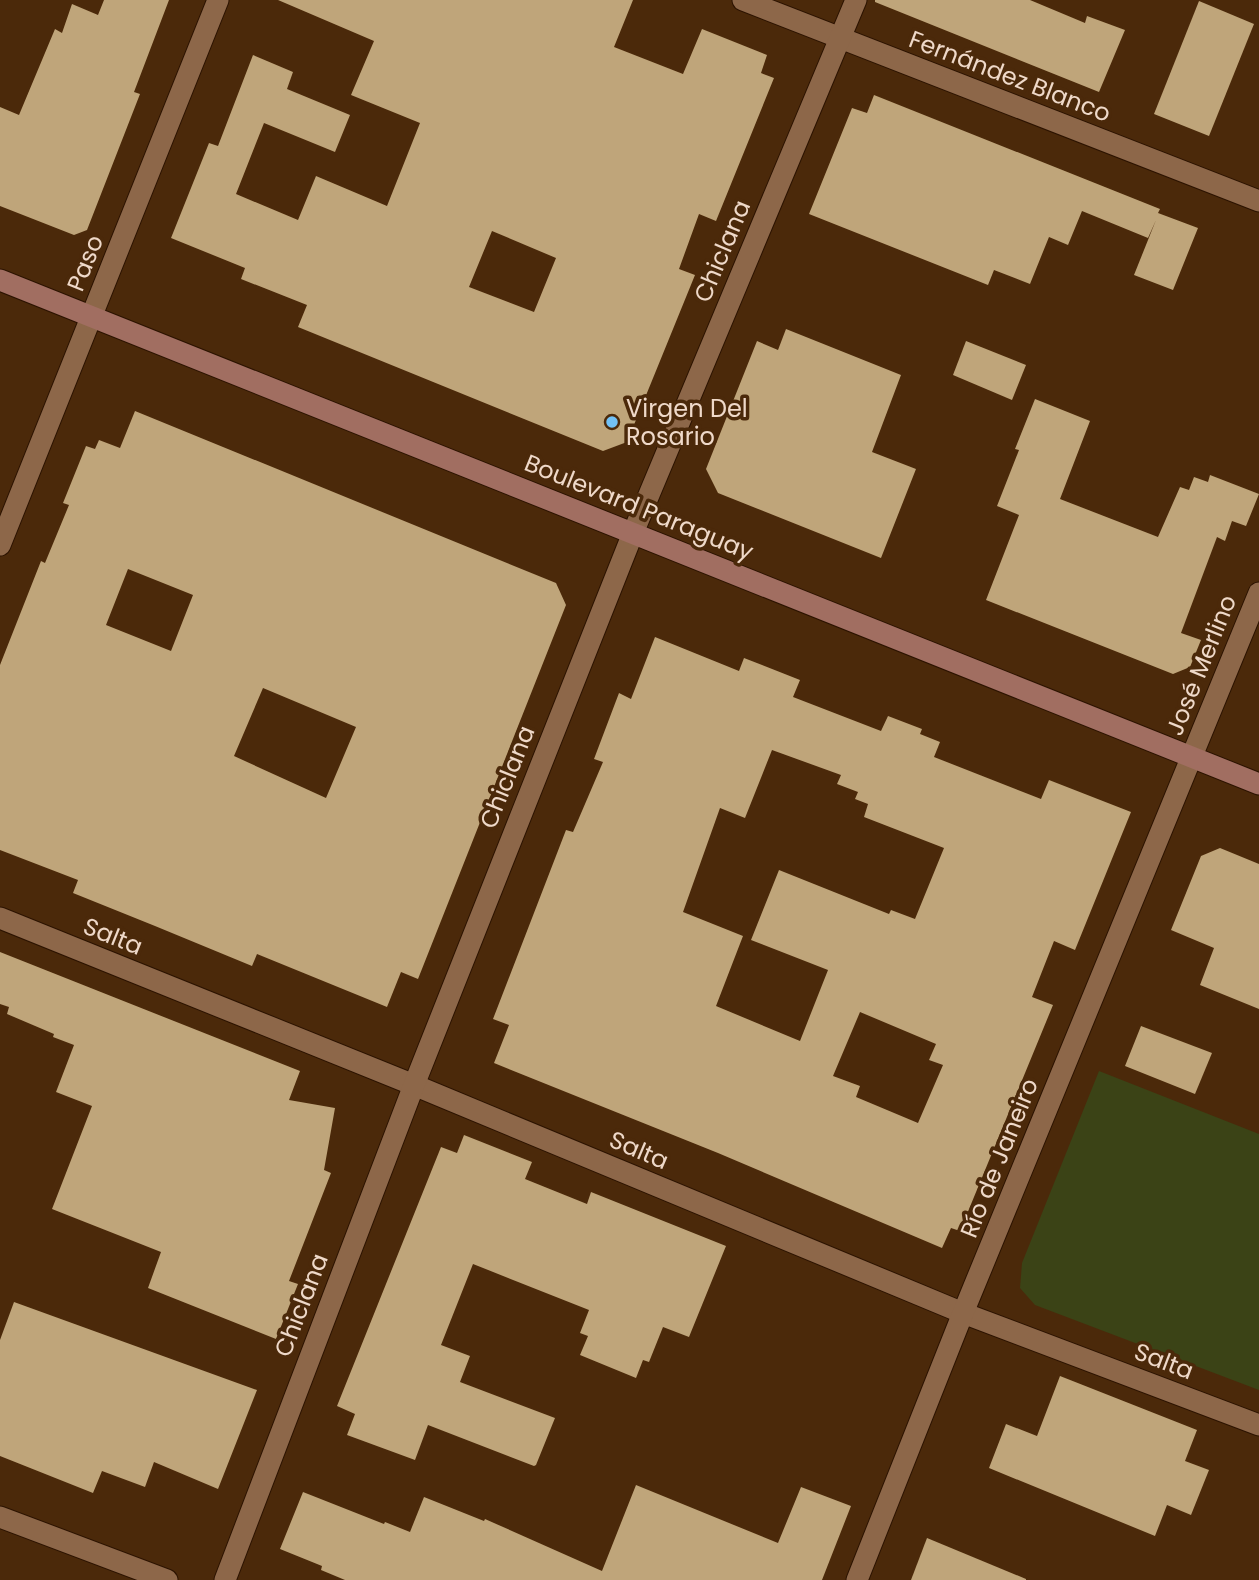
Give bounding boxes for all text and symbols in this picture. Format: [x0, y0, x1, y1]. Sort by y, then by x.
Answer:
street label: Fernández Blanco [904, 22, 1116, 130]
street label: Chiclana [686, 195, 758, 307]
street label: Paso [59, 230, 111, 296]
place label: Virgen Del Rosario [626, 392, 748, 453]
marker: Virgen Del Rosario [604, 414, 620, 430]
street label: Boulevard Paraguay [520, 446, 759, 568]
street label: José Merlino [1158, 590, 1244, 740]
street label: Chiclana [471, 721, 543, 833]
street label: Salta [78, 909, 148, 963]
street label: Río de Janeiro [952, 1073, 1046, 1243]
street label: Salta [604, 1123, 674, 1177]
street label: Chiclana [266, 1249, 336, 1361]
street label: Salta [1130, 1335, 1198, 1387]

